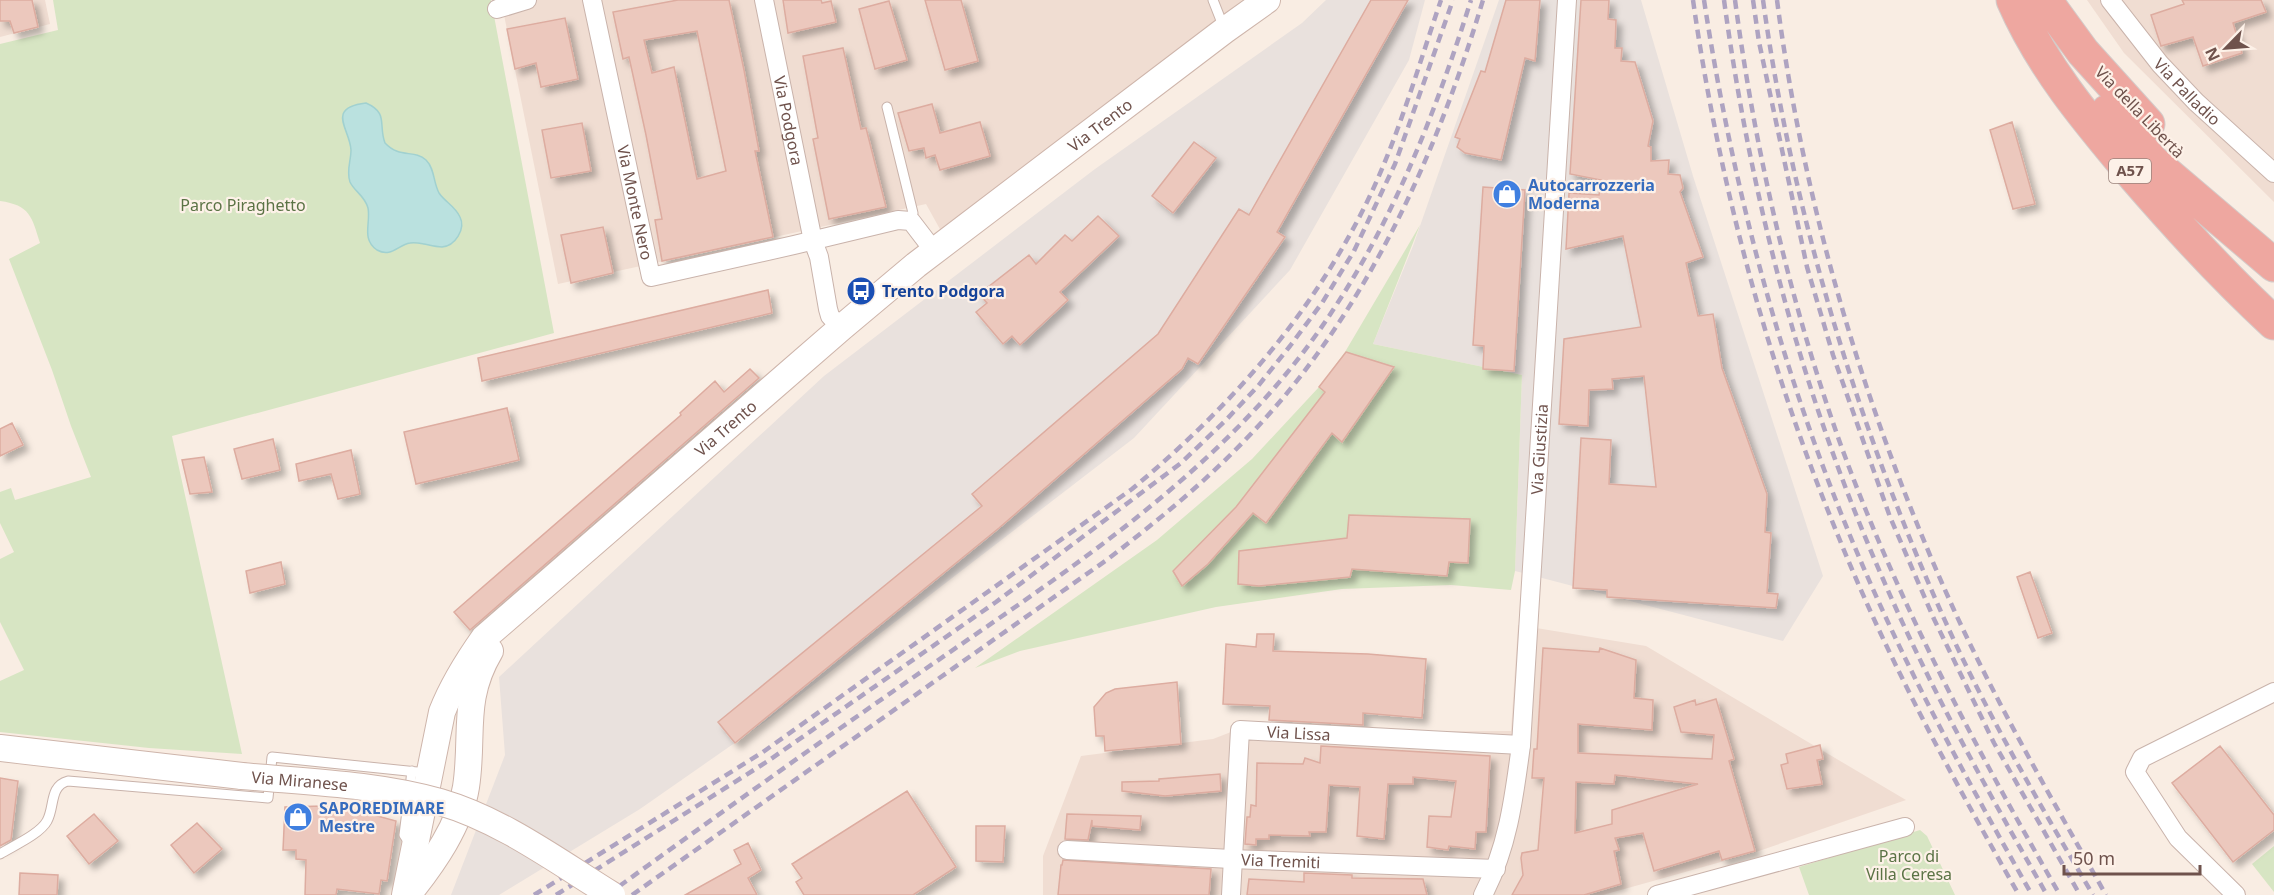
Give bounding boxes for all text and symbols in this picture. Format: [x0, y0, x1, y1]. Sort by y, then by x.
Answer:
north arrow [2196, 18, 2256, 78]
text: N [2200, 44, 2225, 65]
street label: Via Palladio [2149, 53, 2225, 130]
street label: Via della Libertà [2090, 61, 2190, 163]
street label: Via Podgora [769, 74, 808, 167]
street label: Via Trento [1063, 93, 1137, 157]
street label: Via Monte Nero [612, 143, 658, 262]
road number: A57 [2109, 159, 2151, 183]
place label: Autocarrozzeria Moderna [1528, 174, 1655, 214]
shop icon: Autocarrozzeria Moderna [1491, 178, 1523, 210]
park label: Parco Piraghetto [180, 194, 306, 216]
bus stop icon: Trento Podgora [845, 275, 877, 307]
place label: Trento Podgora [882, 280, 1005, 302]
street label: Via Trento [690, 395, 761, 461]
street label: Via Giustizia [1525, 403, 1553, 495]
street label: Via Lissa [1266, 720, 1331, 746]
street label: Via Miranese [251, 766, 349, 796]
place label: SAPOREDIMARE Mestre [319, 797, 445, 837]
shop icon: SAPOREDIMARE Mestre [282, 801, 314, 833]
scale bar [2064, 838, 2200, 876]
park label: Parco di Villa Ceresa [1866, 845, 1952, 885]
text: 50 m [2073, 846, 2115, 870]
street label: Via Tremiti [1241, 848, 1321, 873]

